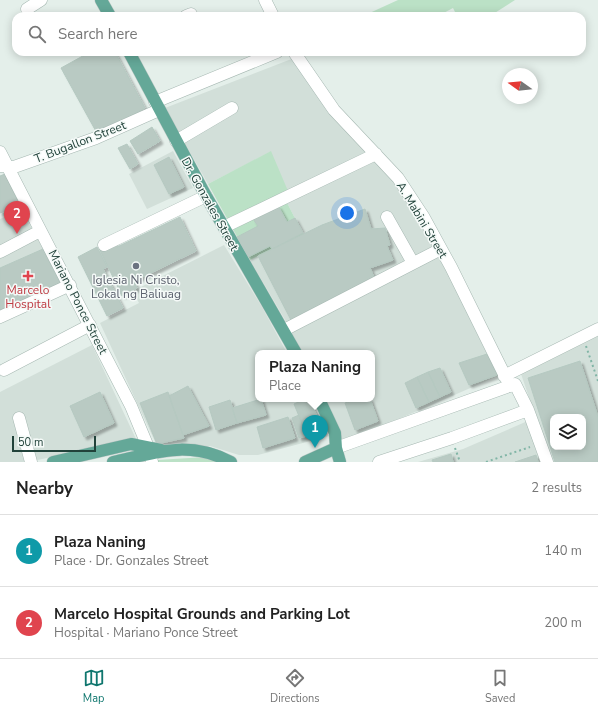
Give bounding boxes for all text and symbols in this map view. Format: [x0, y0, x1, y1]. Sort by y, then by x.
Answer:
search box [12, 12, 586, 56]
icon: search [26, 23, 48, 45]
text: Search here [58, 24, 138, 44]
north arrow [502, 68, 538, 104]
street label: T. Bugallon Street [32, 117, 129, 167]
street label: Dr. Gonzales Street [178, 155, 243, 254]
street label: A. Mabini Street [393, 179, 452, 262]
pin: 2 [4, 201, 30, 234]
your location [337, 203, 357, 223]
street label: Mariano Ponce Street [45, 247, 112, 358]
marker: Iglesia Ni Cristo, Lokal ng Baliuag [131, 261, 141, 271]
marker: Marcelo Hospital [22, 270, 34, 282]
place label: Iglesia Ni Cristo, Lokal ng Baliuag [91, 272, 181, 302]
place label: Marcelo Hospital [5, 282, 51, 312]
popup [255, 350, 375, 402]
text: Plaza Naning [269, 357, 361, 377]
text: Place [269, 377, 301, 395]
map controls [550, 414, 586, 450]
button: layers [550, 414, 586, 450]
pin: 1 [302, 415, 328, 448]
scale bar [12, 434, 96, 453]
text: 50 m [18, 435, 43, 450]
text: Nearby [16, 477, 73, 500]
text: 2 results [531, 479, 582, 497]
text: Plaza Naning [54, 532, 146, 552]
text: 1 [25, 542, 33, 560]
text: 140 m [544, 542, 582, 560]
text: Place · Dr. Gonzales Street [54, 552, 208, 570]
text: Marcelo Hospital Grounds and Parking Lot [54, 604, 350, 624]
text: 2 [25, 614, 33, 632]
text: 200 m [544, 614, 582, 632]
text: Hospital · Mariano Ponce Street [54, 624, 238, 642]
tab: Map [83, 667, 105, 706]
tab: Directions [270, 667, 320, 706]
tab: Saved [485, 667, 515, 706]

